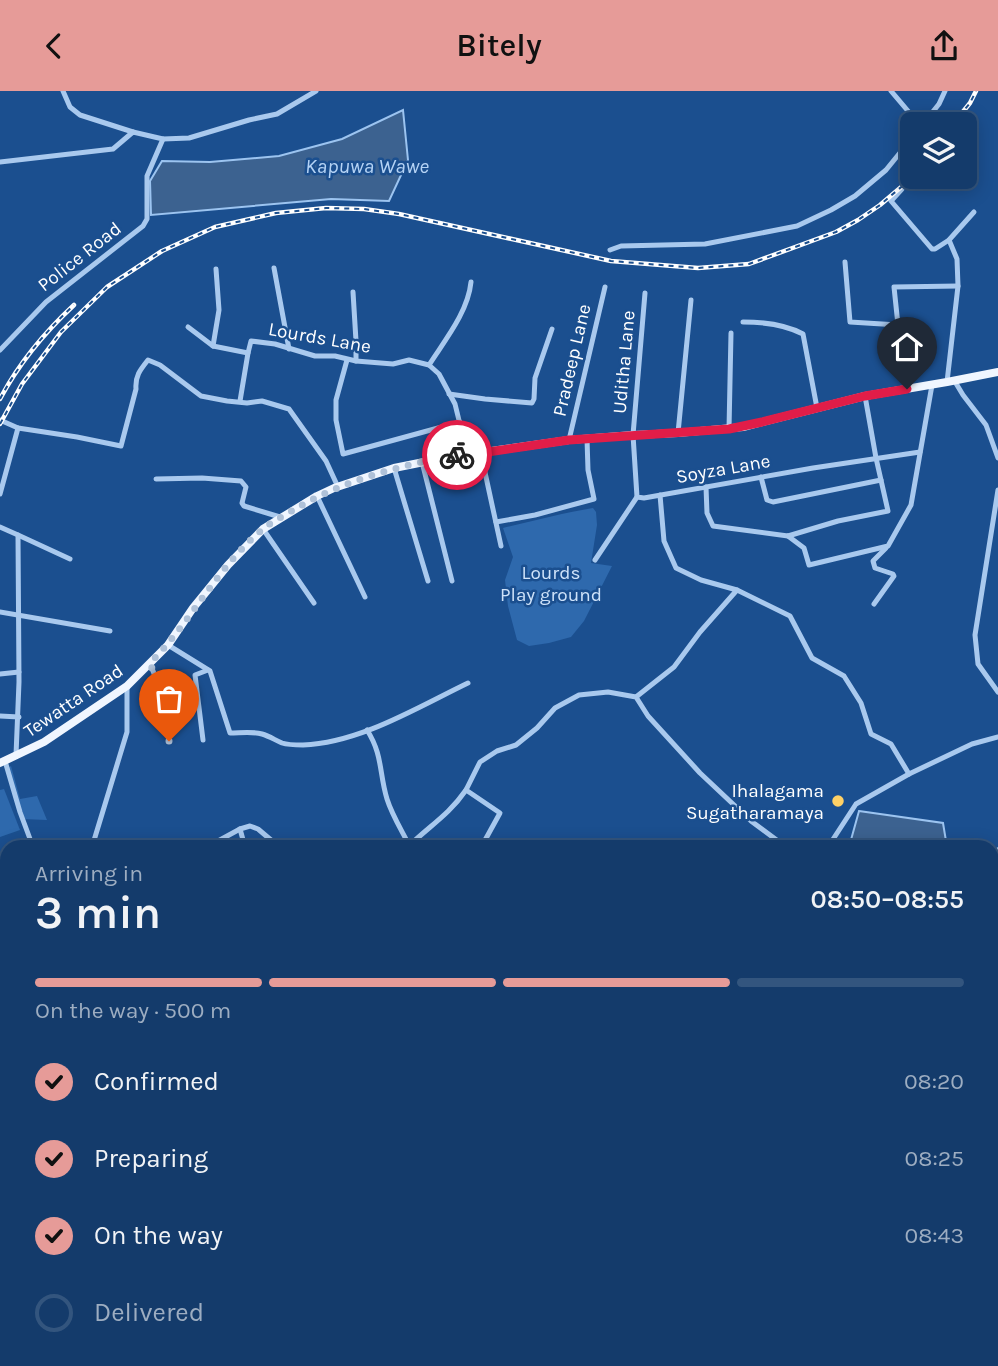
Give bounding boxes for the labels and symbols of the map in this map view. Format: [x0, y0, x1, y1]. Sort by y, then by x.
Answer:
water label: Kapuwa Wawe [305, 154, 429, 178]
street label: Police Road [34, 217, 126, 296]
street label: Pradeep Lane [548, 302, 596, 419]
street label: Uditha Lane [609, 310, 639, 415]
pin [877, 317, 937, 389]
street label: Lourds Lane [267, 318, 373, 358]
courier [422, 420, 492, 490]
street label: Soyza Lane [674, 450, 772, 488]
park label: Lourds Play ground [500, 562, 602, 606]
street label: Tewatta Road [20, 660, 127, 742]
pin [139, 669, 199, 741]
place label: Ihalagama Sugatharamaya [686, 780, 824, 824]
marker: Ihalagama Sugatharamaya [830, 793, 846, 809]

